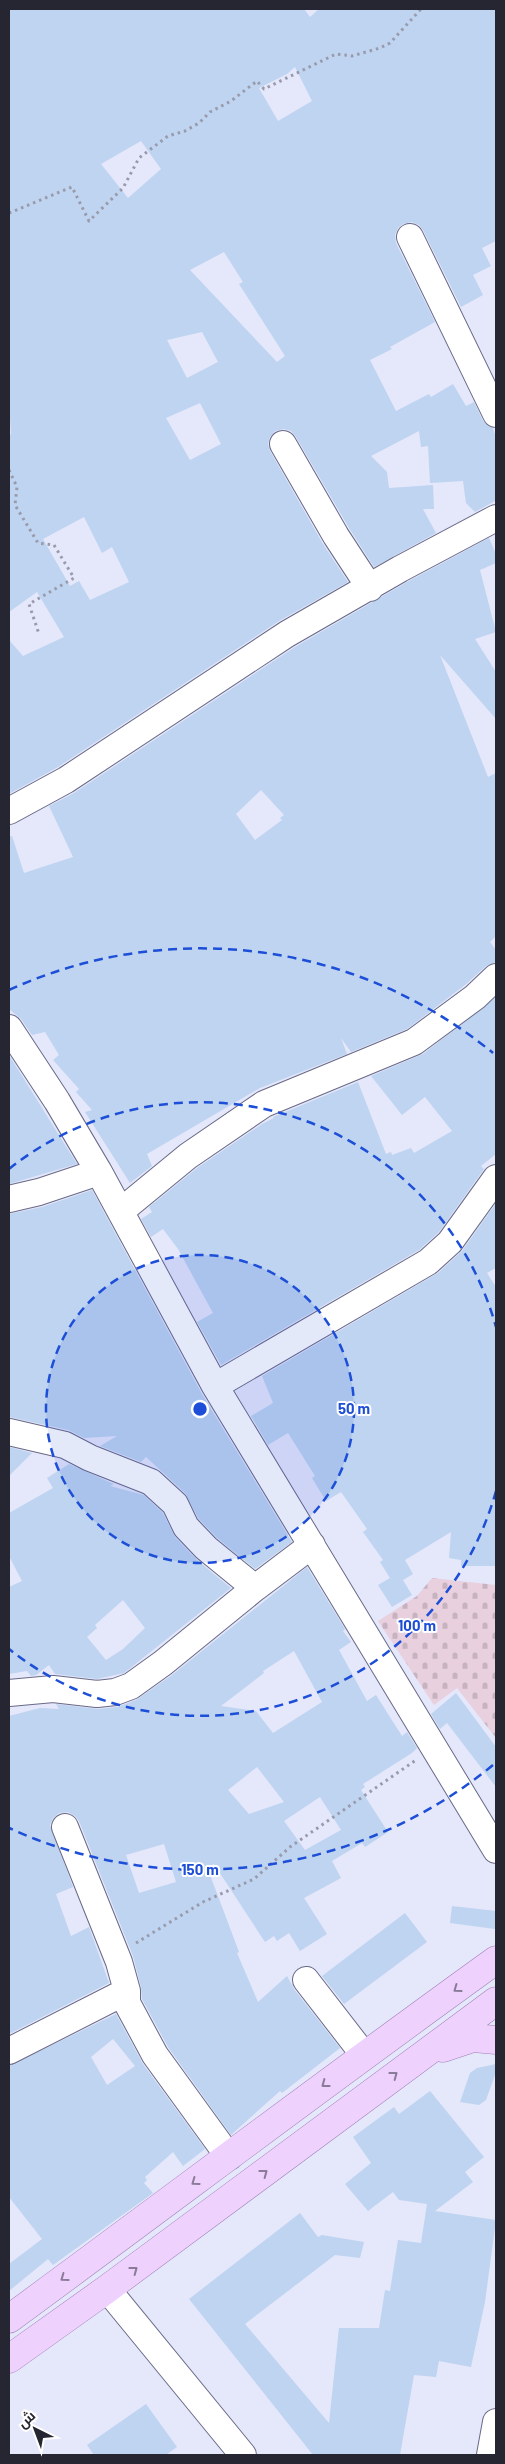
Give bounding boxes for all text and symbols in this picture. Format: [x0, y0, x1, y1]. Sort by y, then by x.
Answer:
text: 50 m [338, 1399, 370, 1417]
centre of rings [191, 1400, 209, 1418]
text: 100 m [398, 1616, 436, 1634]
text: 150 m [181, 1860, 219, 1878]
one-way arrow [453, 1983, 462, 1992]
one-way arrow [388, 2073, 397, 2081]
one-way arrow [322, 2079, 331, 2087]
one-way arrow [258, 2170, 267, 2178]
one-way arrow [191, 2176, 201, 2185]
one-way arrow [128, 2267, 137, 2275]
one-way arrow [60, 2272, 70, 2281]
north arrow [10, 2404, 60, 2454]
text: ش [14, 2407, 39, 2432]

